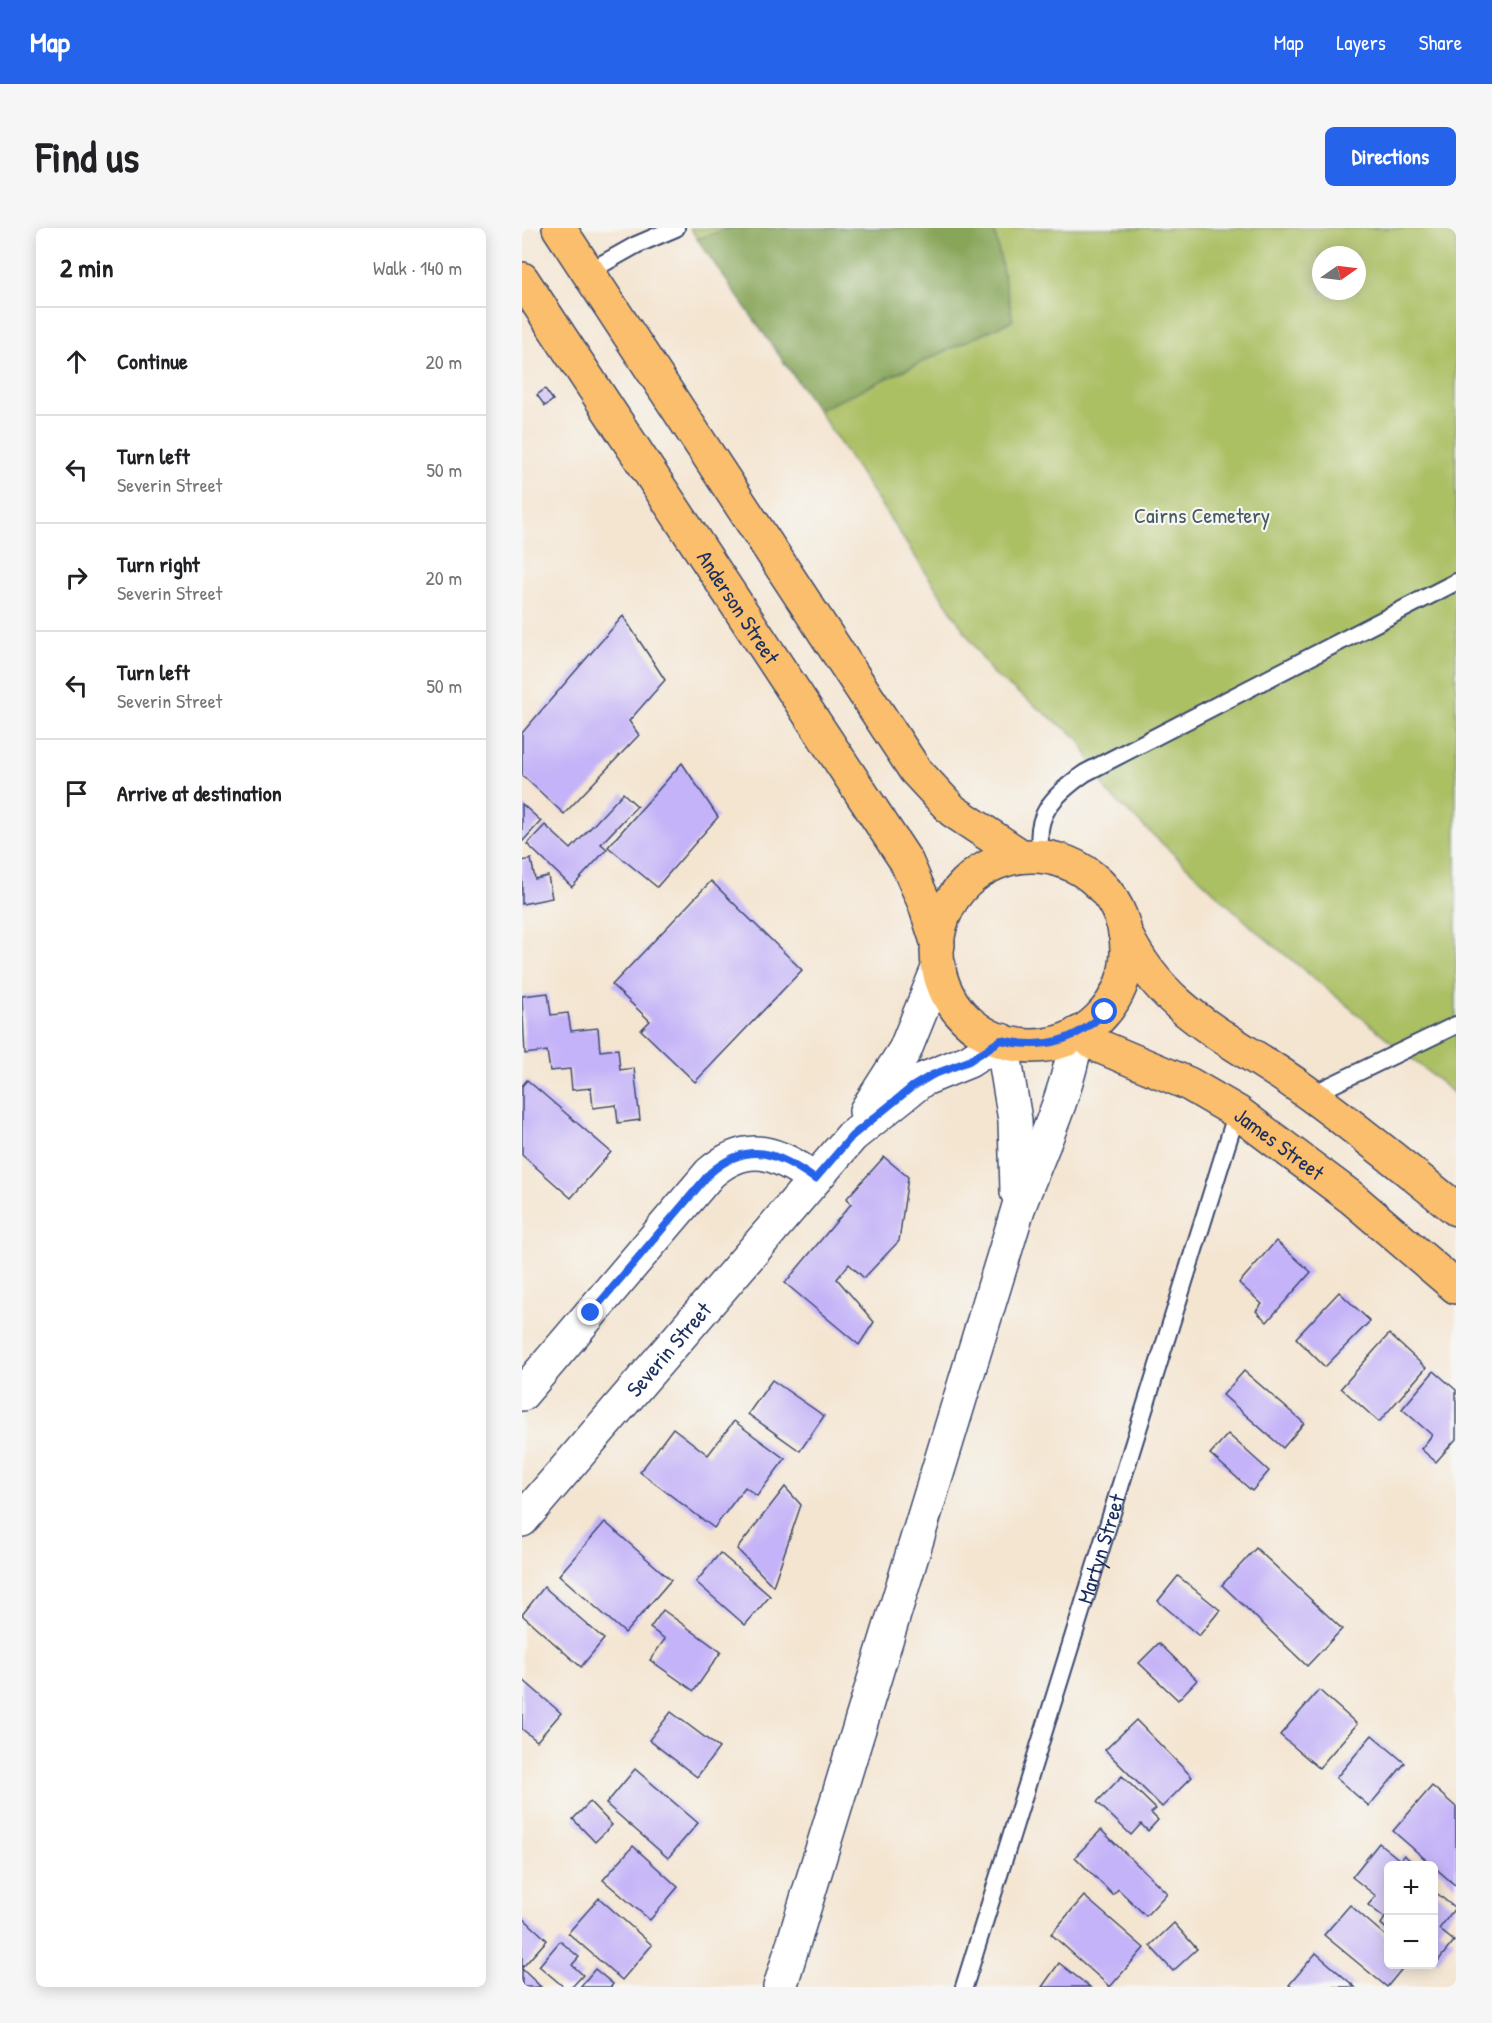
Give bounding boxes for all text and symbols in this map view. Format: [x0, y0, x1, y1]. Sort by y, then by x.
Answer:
text: Map [30, 23, 70, 61]
text: Map [1274, 28, 1303, 57]
text: Layers [1336, 28, 1386, 57]
text: Share [1419, 28, 1462, 57]
button: Directions [1325, 127, 1456, 186]
text: Find us [36, 128, 139, 185]
north arrow [1312, 246, 1366, 300]
text: 2 min [60, 250, 113, 285]
text: Walk · 140 m [373, 254, 462, 281]
icon: ahead [60, 345, 93, 378]
text: Continue [117, 346, 188, 376]
text: 20 m [425, 348, 462, 375]
text: Turn left [117, 441, 190, 471]
icon: left [60, 453, 93, 486]
text: 50 m [426, 456, 462, 483]
text: Severin Street [117, 471, 222, 498]
park label: Cairns Cemetery [1134, 500, 1270, 530]
street label: Anderson Street [690, 544, 787, 670]
text: Turn right [117, 549, 200, 579]
icon: right [60, 561, 93, 594]
text: 20 m [425, 564, 462, 591]
text: Severin Street [117, 579, 222, 606]
text: Turn left [117, 657, 190, 687]
icon: left [60, 669, 93, 702]
text: 50 m [426, 672, 462, 699]
text: Severin Street [117, 687, 222, 714]
icon: arrive [60, 777, 93, 810]
text: Arrive at destination [117, 778, 282, 808]
route start [1091, 998, 1117, 1024]
street label: James Street [1228, 1100, 1331, 1187]
street label: Severin Street [619, 1295, 718, 1403]
route end [577, 1299, 603, 1325]
street label: Martyn Street [1070, 1490, 1132, 1607]
map controls [1384, 1861, 1438, 1969]
button: + [1384, 1861, 1438, 1915]
button: − [1384, 1915, 1438, 1969]

